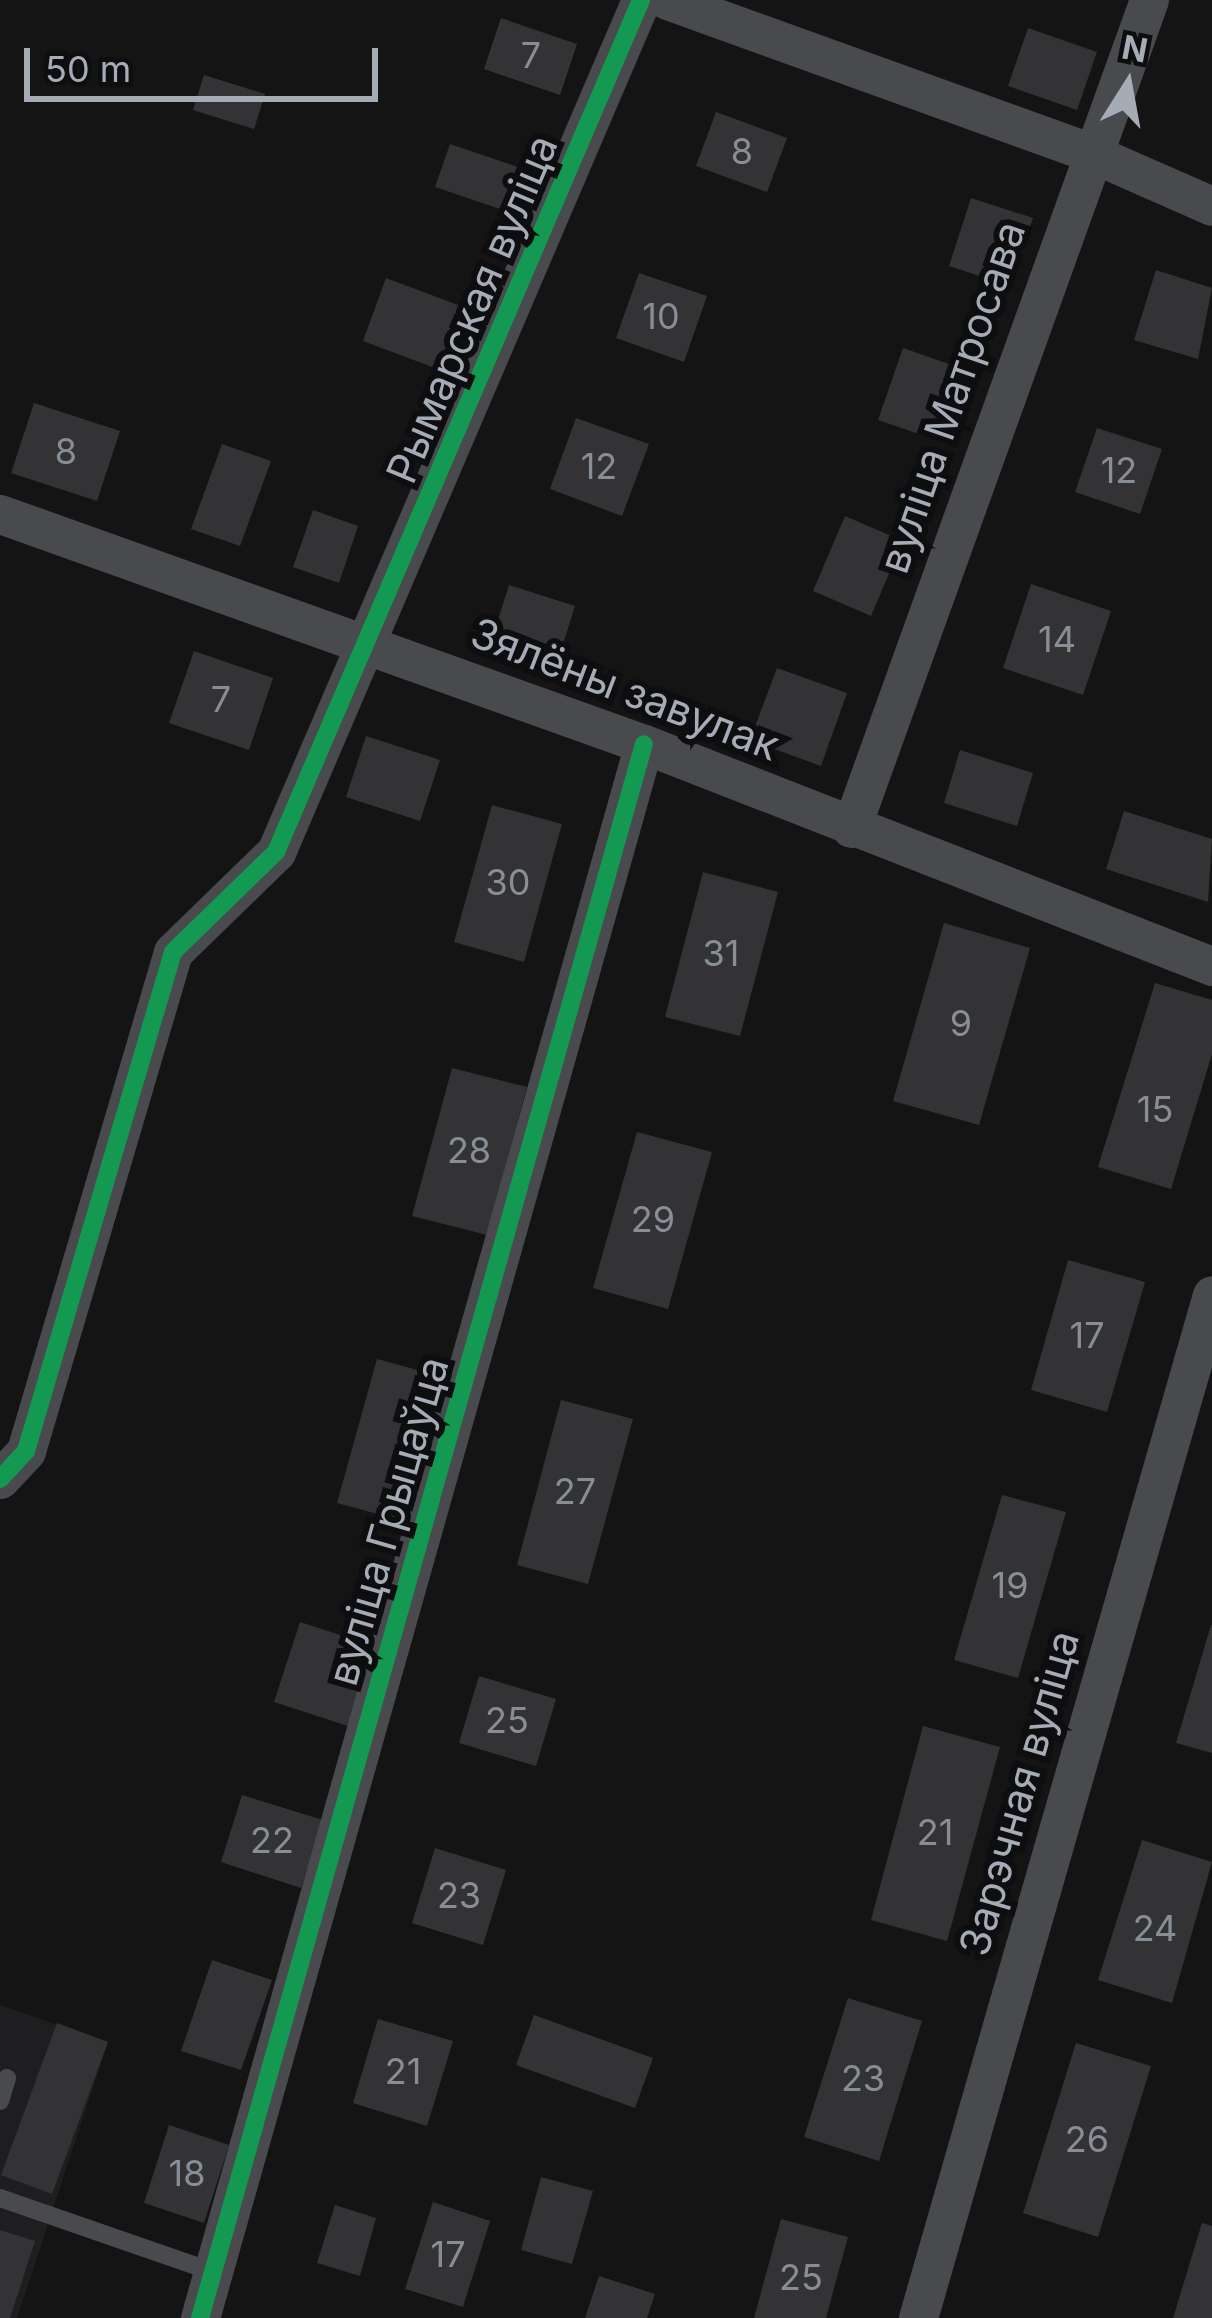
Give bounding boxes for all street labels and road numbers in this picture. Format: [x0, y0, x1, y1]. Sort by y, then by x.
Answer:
street label: Рымарская вуліца [376, 127, 568, 491]
street label: вуліца Матросава [868, 215, 1036, 579]
street label: Зялёны завулак [464, 607, 786, 771]
street label: вуліца Грыцаўца [317, 1351, 459, 1691]
street label: Зарэчная вуліца [949, 1625, 1089, 1961]

